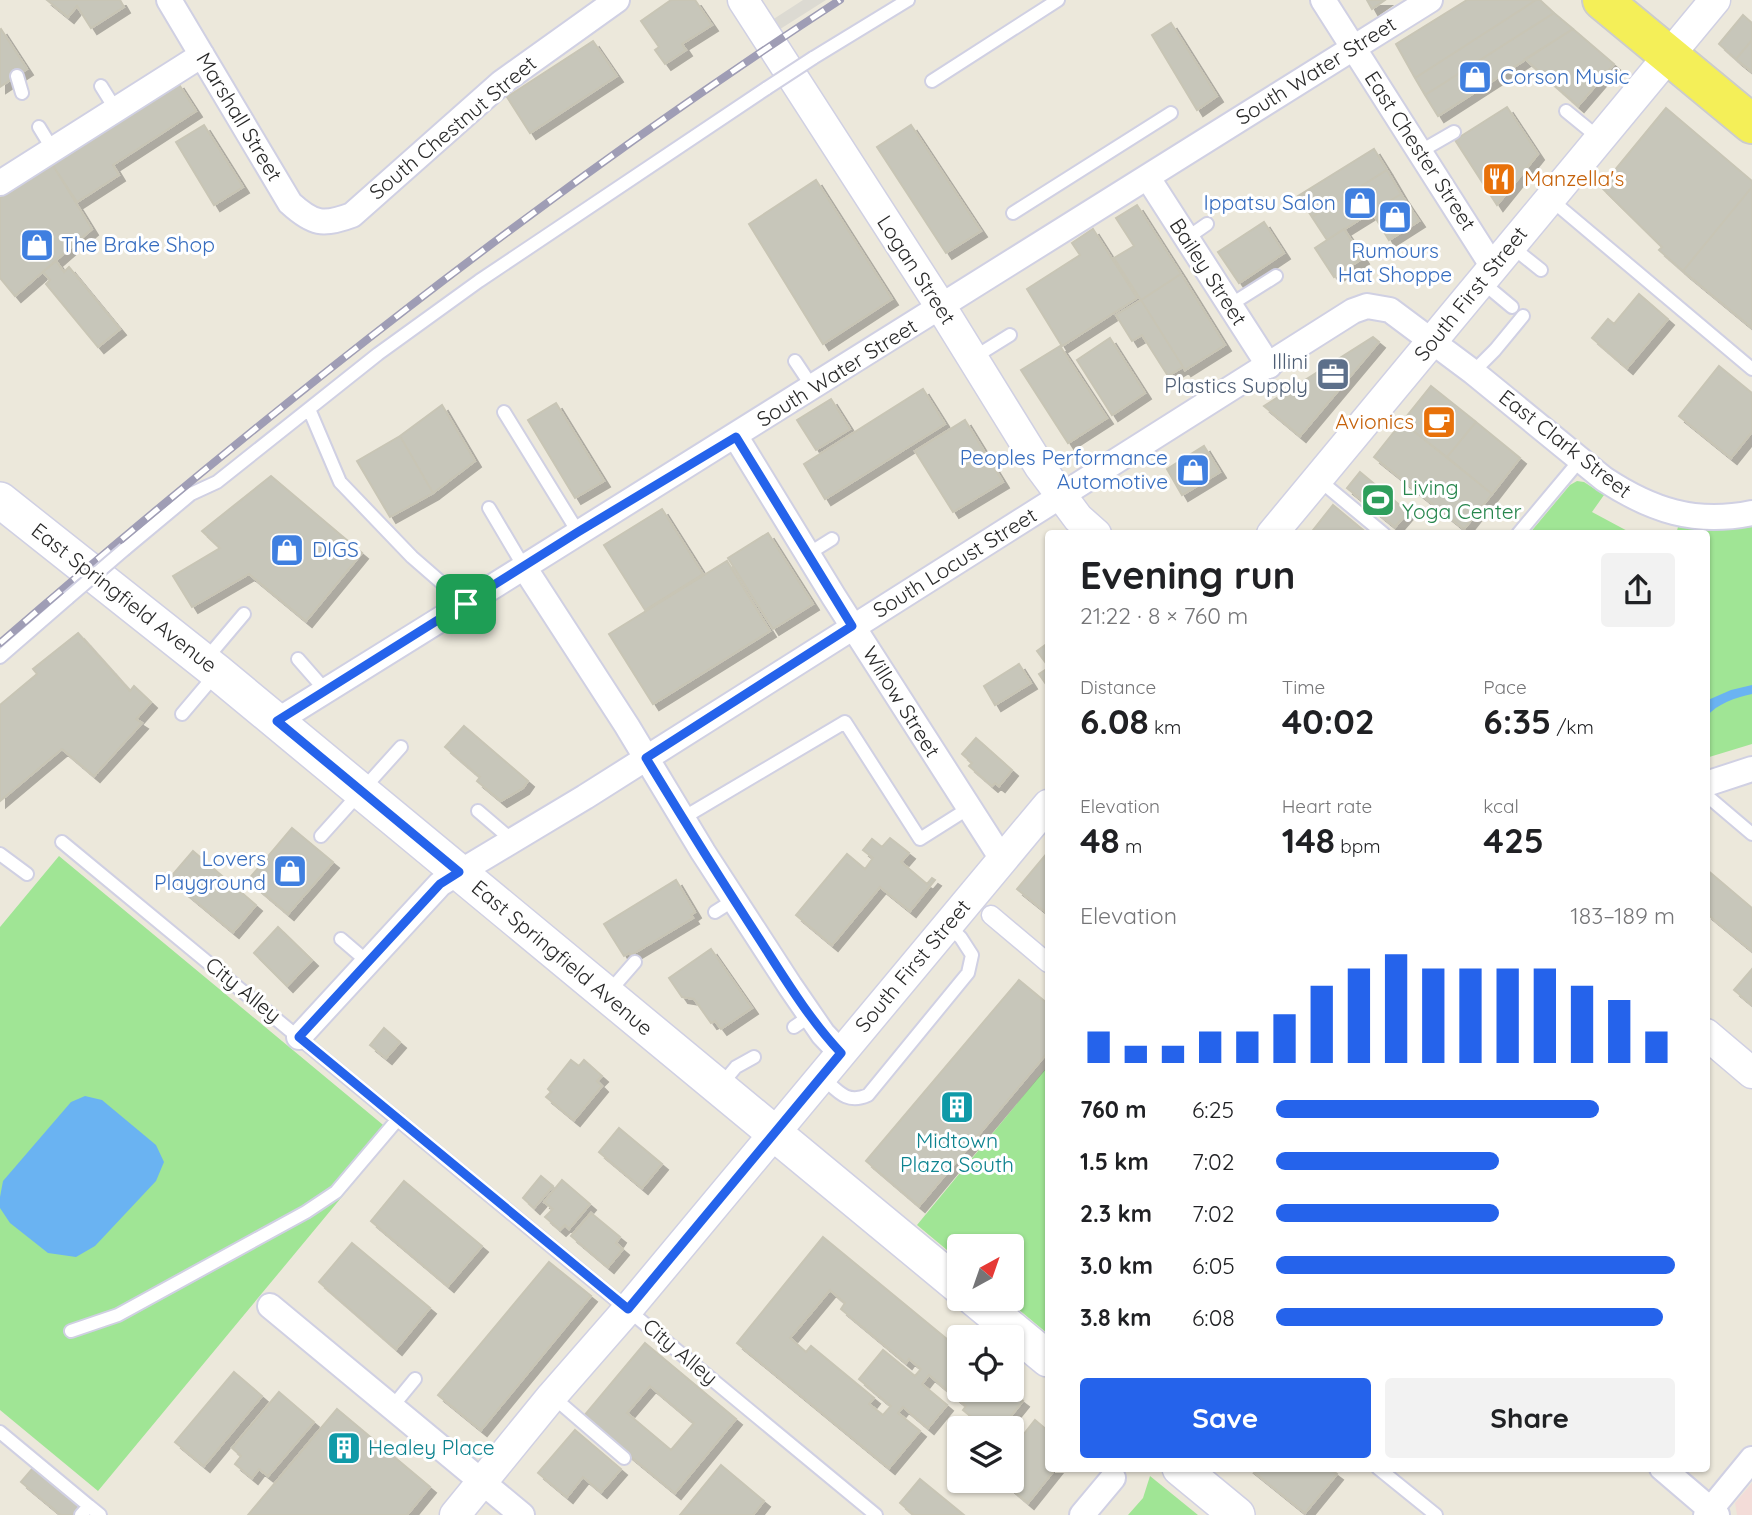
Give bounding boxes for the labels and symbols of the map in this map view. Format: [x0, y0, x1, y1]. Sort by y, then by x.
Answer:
street label: South Water Street [1231, 10, 1400, 130]
street label: Marshall Street [191, 47, 288, 186]
street label: South Chestnut Street [364, 50, 541, 205]
shop icon: Corson Music [1456, 58, 1494, 96]
place label: Corson Music [1500, 63, 1630, 89]
street label: East Chester Street [1360, 66, 1482, 235]
restaurant icon: Manzella's [1480, 160, 1518, 198]
place label: Manzella's [1524, 165, 1624, 191]
shop icon: Ippatsu Salon [1341, 184, 1379, 222]
place label: Ippatsu Salon [1204, 189, 1336, 215]
shop icon: Rumours Hat Shoppe [1376, 198, 1414, 236]
street label: Logan Street [872, 210, 962, 329]
street label: Bailey Street [1165, 213, 1253, 330]
street label: South First Street [1408, 221, 1532, 366]
shop icon: The Brake Shop [18, 226, 56, 264]
place label: The Brake Shop [61, 231, 215, 257]
place label: Rumours Hat Shoppe [1338, 237, 1452, 287]
street label: South Water Street [752, 312, 921, 432]
place label: Illini Plastics Supply [1164, 348, 1308, 398]
office icon: Illini Plastics Supply [1314, 355, 1352, 393]
street label: East Clark Street [1494, 383, 1637, 503]
cafe icon: Avionics [1420, 403, 1458, 441]
place label: Avionics [1335, 408, 1414, 434]
place label: Peoples Performance Automotive [960, 444, 1168, 494]
shop icon: Peoples Performance Automotive [1174, 451, 1212, 489]
place label: Living Yoga Center [1402, 474, 1522, 524]
sports icon: Living Yoga Center [1359, 481, 1397, 519]
street label: South Locust Street [868, 501, 1041, 623]
street label: East Springfield Avenue [27, 517, 223, 678]
shop icon: DIGS [268, 531, 306, 569]
place label: DIGS [312, 536, 359, 562]
pin [436, 574, 496, 634]
street label: Willow Street [857, 641, 946, 762]
place label: Lovers Playground [154, 845, 266, 895]
shop icon: Lovers Playground [271, 852, 309, 890]
street label: East Springfield Avenue [467, 874, 659, 1041]
street label: South First Street [849, 894, 975, 1037]
street label: City Alley [201, 951, 287, 1028]
building icon: Midtown Plaza South [938, 1088, 976, 1126]
place label: Midtown Plaza South [900, 1127, 1014, 1177]
north arrow [947, 1234, 1024, 1311]
street label: City Alley [638, 1312, 723, 1390]
building icon: Healey Place [325, 1429, 363, 1467]
place label: Healey Place [368, 1434, 495, 1460]

